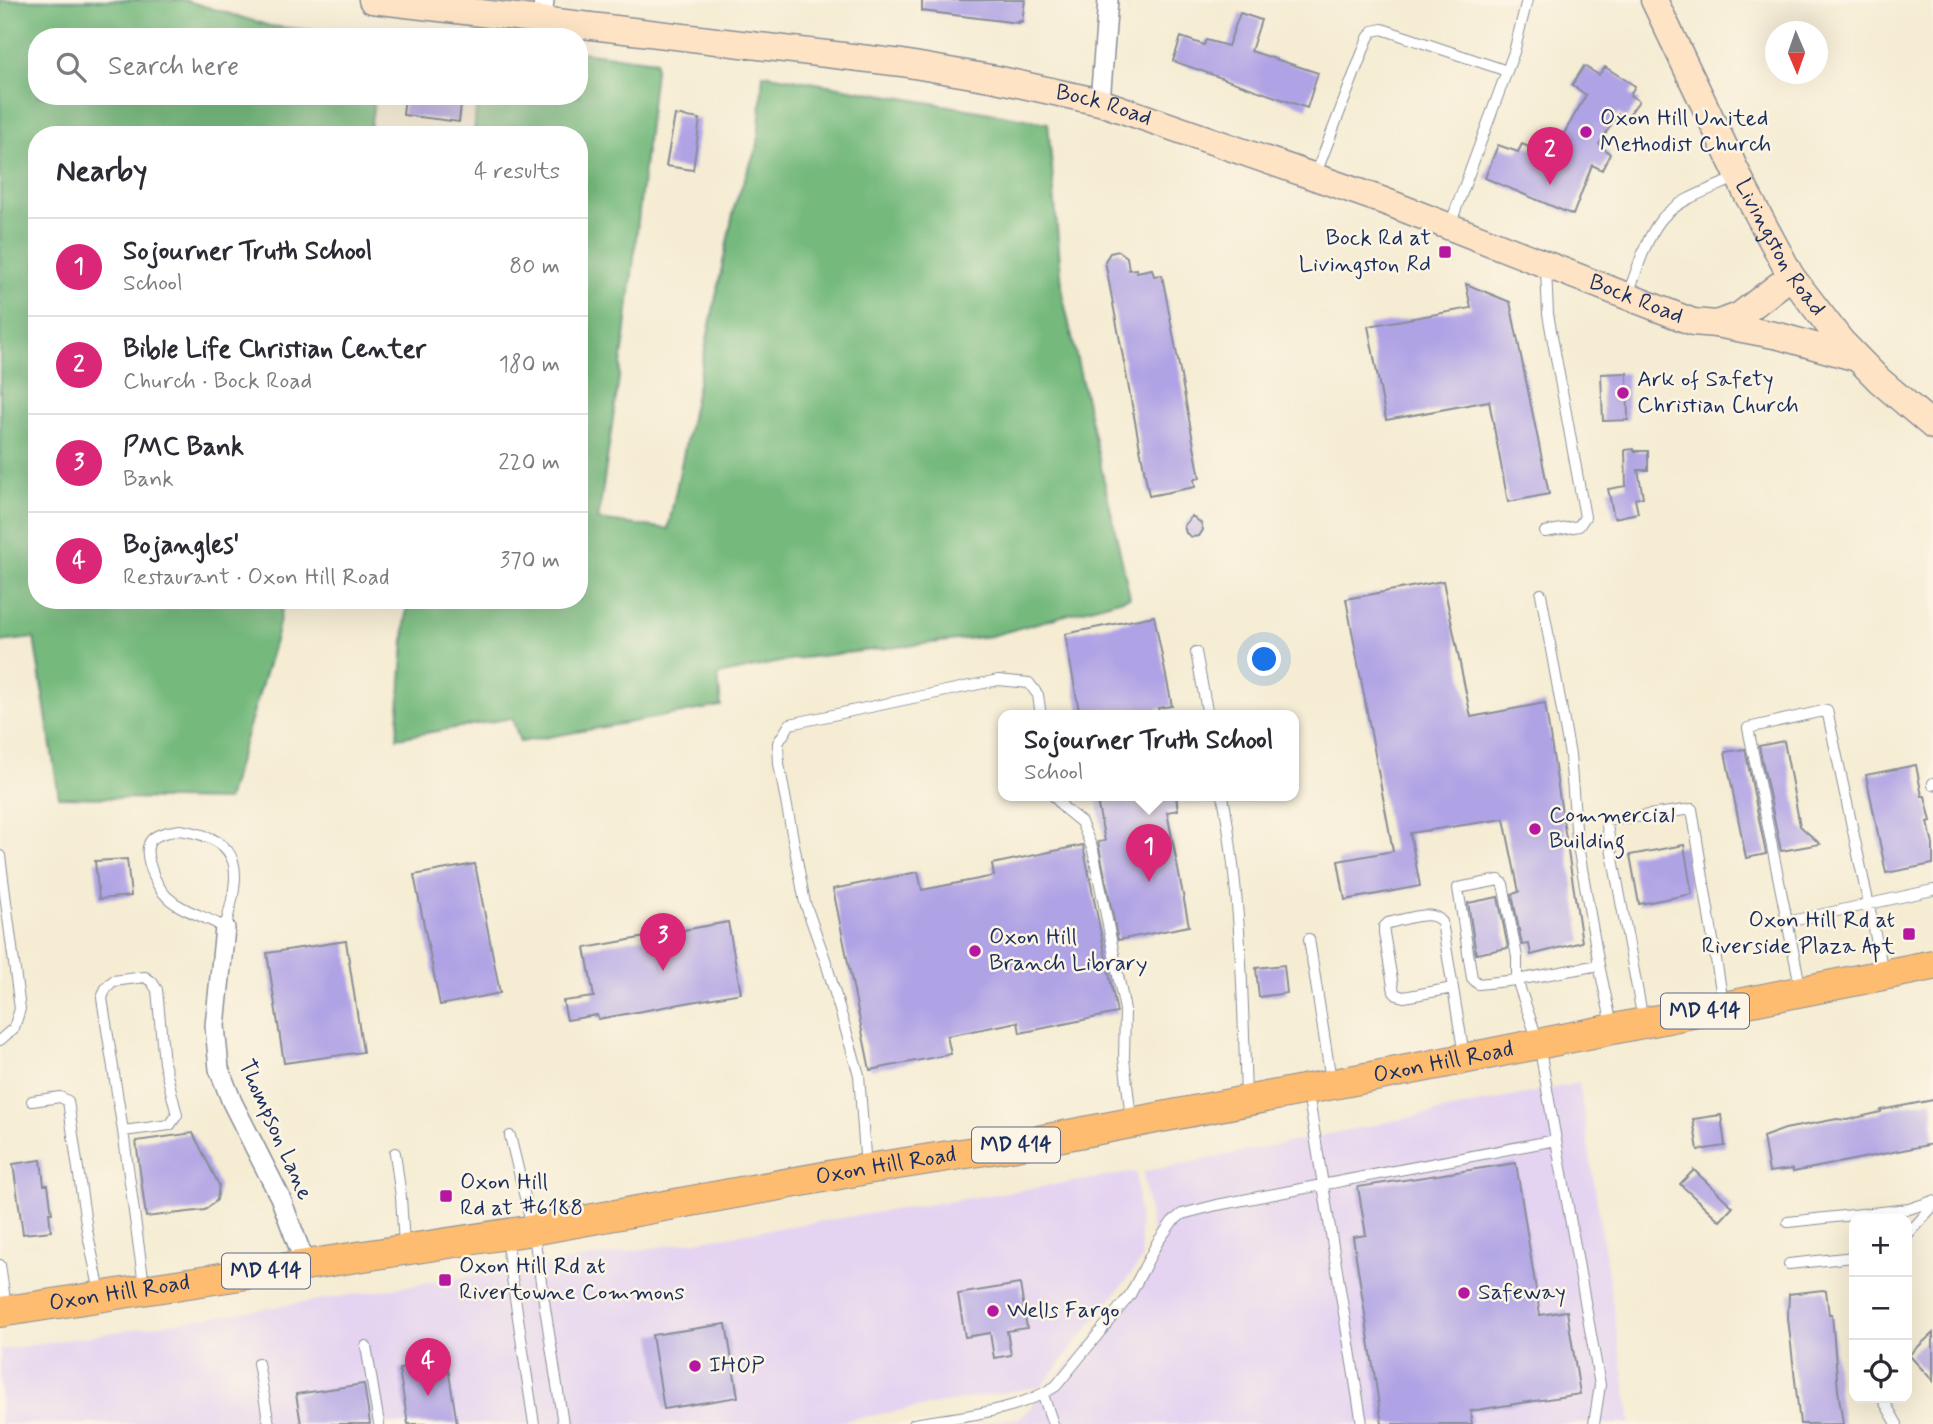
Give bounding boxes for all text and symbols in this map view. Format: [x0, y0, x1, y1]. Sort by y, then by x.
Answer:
north arrow [1765, 21, 1828, 84]
search box [28, 28, 588, 105]
icon: search [52, 48, 90, 86]
text: Search here [108, 50, 239, 84]
street label: Bock Road [1053, 78, 1156, 134]
place label: Oxon Hill United Methodist Church [1600, 104, 1771, 160]
marker: Oxon Hill United Methodist Church [1578, 124, 1594, 140]
pin: 2 [1527, 127, 1573, 185]
text: Nearby [56, 152, 147, 191]
text: 4 results [474, 157, 560, 187]
street label: Livingston Road [1727, 174, 1832, 323]
place label: Bock Rd at Livingston Rd [1299, 224, 1431, 280]
text: Sojourner Truth School [123, 235, 372, 269]
marker: Bock Rd at Livingston Rd [1437, 244, 1453, 260]
text: 1 [74, 252, 84, 282]
text: 80 m [509, 252, 560, 282]
street label: Bock Road [1585, 268, 1687, 332]
text: School [123, 269, 183, 299]
text: Bible Life Christian Center [123, 333, 426, 367]
text: 2 [73, 350, 85, 380]
text: 180 m [499, 350, 560, 380]
place label: Ark of Safety Christian Church [1637, 365, 1799, 421]
text: Church · Bock Road [123, 367, 312, 397]
marker: Ark of Safety Christian Church [1615, 385, 1631, 401]
text: PMC Bank [123, 431, 244, 465]
text: 3 [74, 448, 84, 478]
text: 220 m [498, 448, 560, 478]
text: Bank [123, 465, 174, 495]
text: Bojangles' [123, 529, 239, 563]
text: 4 [72, 546, 86, 576]
text: 370 m [500, 546, 560, 576]
text: Restaurant · Oxon Hill Road [123, 563, 389, 593]
your location [1247, 642, 1281, 676]
popup [998, 710, 1299, 801]
text: Sojourner Truth School [1024, 724, 1273, 758]
text: School [1024, 758, 1084, 788]
place label: Commercial Building [1549, 801, 1675, 859]
marker: Commercial Building [1527, 821, 1543, 837]
pin: 1 [1126, 824, 1172, 882]
place label: Oxon Hill Rd at Riverside Plaza Apt [1702, 906, 1895, 963]
pin: 3 [640, 913, 686, 971]
place label: Oxon Hill Branch Library [989, 923, 1147, 979]
marker: Oxon Hill Rd at Riverside Plaza Apt [1901, 926, 1917, 942]
marker: Oxon Hill Branch Library [967, 943, 983, 959]
road number: MD 414 [1661, 993, 1749, 1028]
street label: Oxon Hill Road [1371, 1034, 1516, 1091]
street label: Thompson Lane [231, 1055, 319, 1205]
road number: MD 414 [972, 1128, 1060, 1162]
street label: Oxon Hill Road [813, 1140, 958, 1193]
place label: Oxon Hill Rd at #6188 [460, 1168, 583, 1224]
marker: Oxon Hill Rd at #6188 [438, 1188, 454, 1204]
map controls [1849, 1214, 1912, 1403]
button: + [1849, 1214, 1912, 1277]
place label: Oxon Hill Rd at Rivertowne Commons [459, 1252, 685, 1308]
road number: MD 414 [222, 1254, 310, 1288]
street label: Oxon Hill Road [47, 1268, 192, 1319]
marker: Oxon Hill Rd at Rivertowne Commons [437, 1272, 453, 1288]
button: − [1849, 1277, 1912, 1340]
place label: Safeway [1478, 1278, 1566, 1308]
marker: Safeway [1456, 1285, 1472, 1301]
place label: Wells Fargo [1007, 1296, 1120, 1326]
marker: Wells Fargo [985, 1303, 1001, 1319]
pin: 4 [405, 1338, 451, 1396]
button: locate [1849, 1340, 1912, 1403]
place label: IHOP [709, 1351, 764, 1381]
marker: IHOP [687, 1358, 703, 1374]

